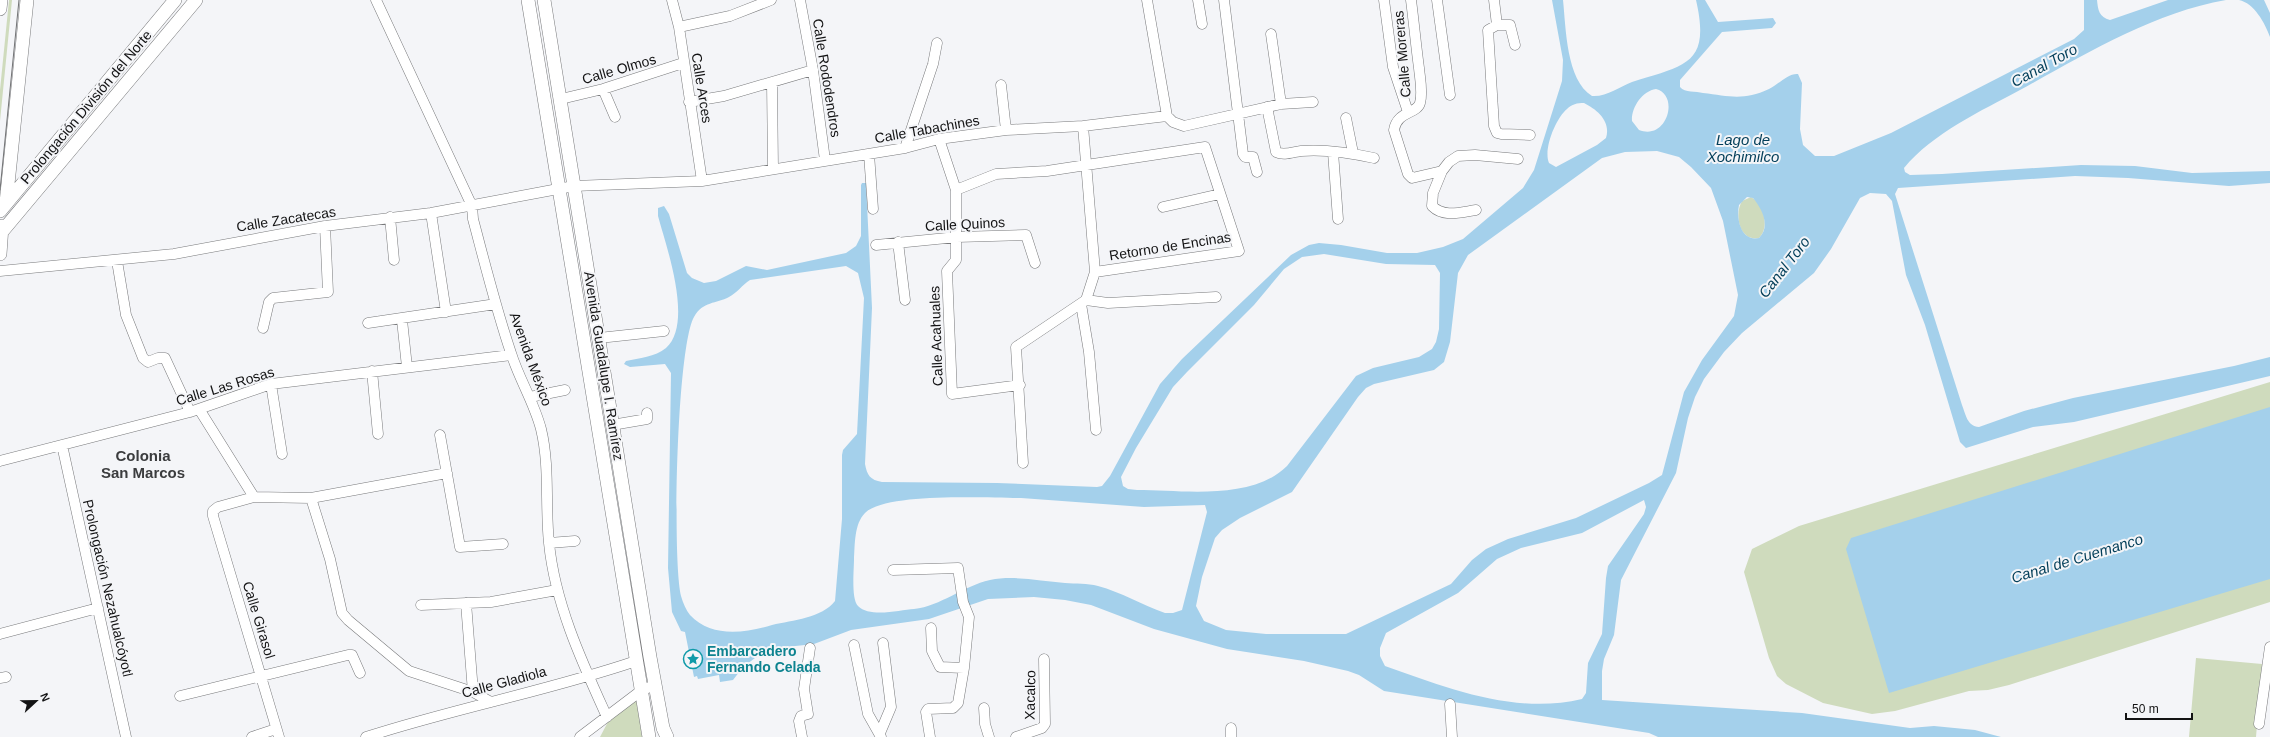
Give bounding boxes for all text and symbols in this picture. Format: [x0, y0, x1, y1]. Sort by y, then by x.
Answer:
street label: Calle Moreras [1390, 10, 1414, 98]
street label: Calle Rododendros [810, 18, 844, 138]
street label: Prolongación División del Norte [17, 27, 155, 187]
water label: Canal Toro [2008, 40, 2080, 90]
street label: Calle Olmos [580, 51, 658, 87]
street label: Calle Arces [689, 52, 715, 124]
street label: Calle Tabachines [873, 112, 981, 146]
water label: Lago de Xochimilco [1706, 131, 1779, 165]
street label: Calle Zacatecas [235, 203, 337, 235]
street label: Calle Quinos [925, 214, 1005, 234]
street label: Retorno de Encinas [1108, 228, 1232, 264]
water label: Canal Toro [1755, 233, 1813, 301]
street label: Avenida Guadalupe I. Ramírez [581, 270, 627, 462]
street label: Calle Acahuales [926, 286, 946, 386]
street label: Avenida México [507, 310, 555, 408]
street label: Calle Las Rosas [174, 363, 276, 409]
district label: Colonia San Marcos [101, 447, 185, 481]
street label: Prolongación Nezahualcóyotl [80, 498, 136, 678]
water label: Canal de Cuemanco [2009, 530, 2145, 586]
street label: Calle Girasol [240, 579, 278, 661]
place label: Embarcadero Fernando Celada [707, 643, 821, 675]
place icon: Embarcadero Fernando Celada [682, 648, 704, 670]
street label: Calle Gladiola [460, 663, 548, 701]
street label: Xacalco [1022, 670, 1038, 720]
north arrow [16, 681, 56, 721]
text: N [38, 691, 52, 703]
scale bar [2126, 695, 2192, 721]
text: 50 m [2132, 702, 2159, 716]

